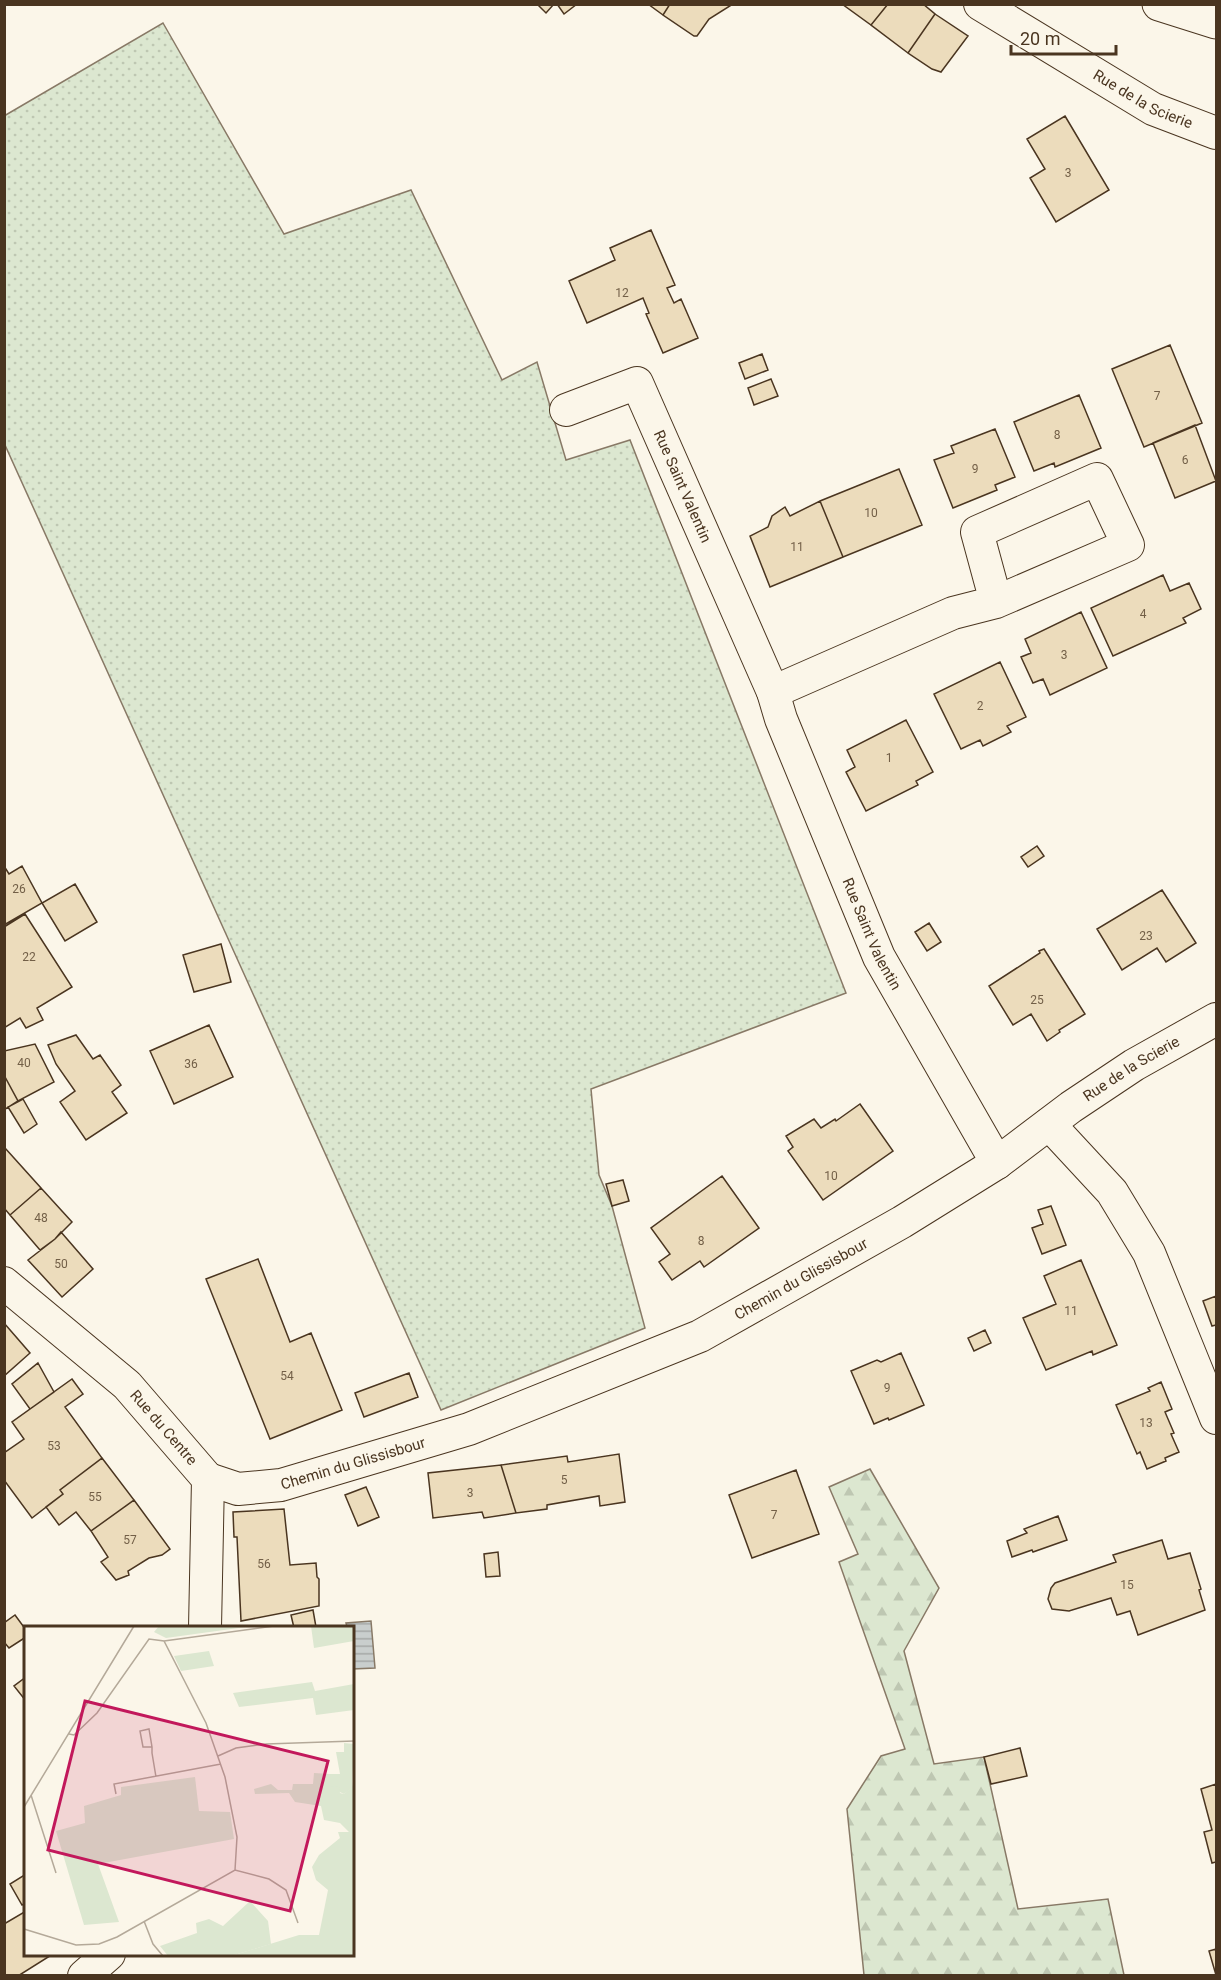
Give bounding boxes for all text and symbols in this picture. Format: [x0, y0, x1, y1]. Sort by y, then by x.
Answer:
scale bar [1011, 18, 1116, 56]
text: 20 m [1020, 28, 1060, 49]
street label: Rue de la Scierie [1090, 66, 1195, 132]
house number: 3 [1065, 166, 1071, 180]
house number: 12 [615, 286, 629, 300]
house number: 7 [1154, 389, 1161, 403]
street label: Rue Saint Valentin [650, 427, 715, 546]
house number: 8 [1054, 428, 1061, 442]
house number: 6 [1182, 453, 1189, 467]
house number: 9 [972, 462, 978, 476]
house number: 10 [864, 506, 878, 520]
house number: 11 [790, 540, 804, 554]
house number: 4 [1140, 607, 1147, 621]
house number: 3 [1061, 648, 1067, 662]
house number: 2 [977, 699, 984, 713]
house number: 1 [886, 751, 892, 765]
street label: Rue Saint Valentin [838, 875, 905, 993]
house number: 26 [12, 882, 26, 896]
house number: 23 [1139, 929, 1153, 943]
house number: 22 [22, 950, 36, 964]
house number: 25 [1030, 993, 1044, 1007]
street label: Rue de la Scierie [1080, 1032, 1183, 1105]
house number: 40 [17, 1056, 31, 1070]
house number: 36 [184, 1057, 198, 1071]
house number: 10 [824, 1169, 838, 1183]
house number: 48 [34, 1211, 48, 1225]
house number: 8 [698, 1234, 705, 1248]
street label: Chemin du Glissisbour [731, 1234, 871, 1324]
house number: 50 [54, 1257, 68, 1271]
house number: 11 [1064, 1304, 1078, 1318]
house number: 54 [280, 1369, 294, 1383]
house number: 9 [884, 1381, 890, 1395]
street label: Rue du Centre [126, 1386, 201, 1469]
house number: 13 [1139, 1416, 1153, 1430]
street label: Chemin du Glissisbour [279, 1433, 428, 1494]
house number: 53 [47, 1439, 61, 1453]
house number: 5 [561, 1473, 568, 1487]
house number: 3 [467, 1486, 473, 1500]
house number: 55 [88, 1490, 102, 1504]
house number: 7 [771, 1508, 778, 1522]
house number: 57 [123, 1533, 137, 1547]
house number: 56 [257, 1557, 271, 1571]
house number: 15 [1120, 1578, 1134, 1592]
inset map [24, 1626, 354, 1956]

